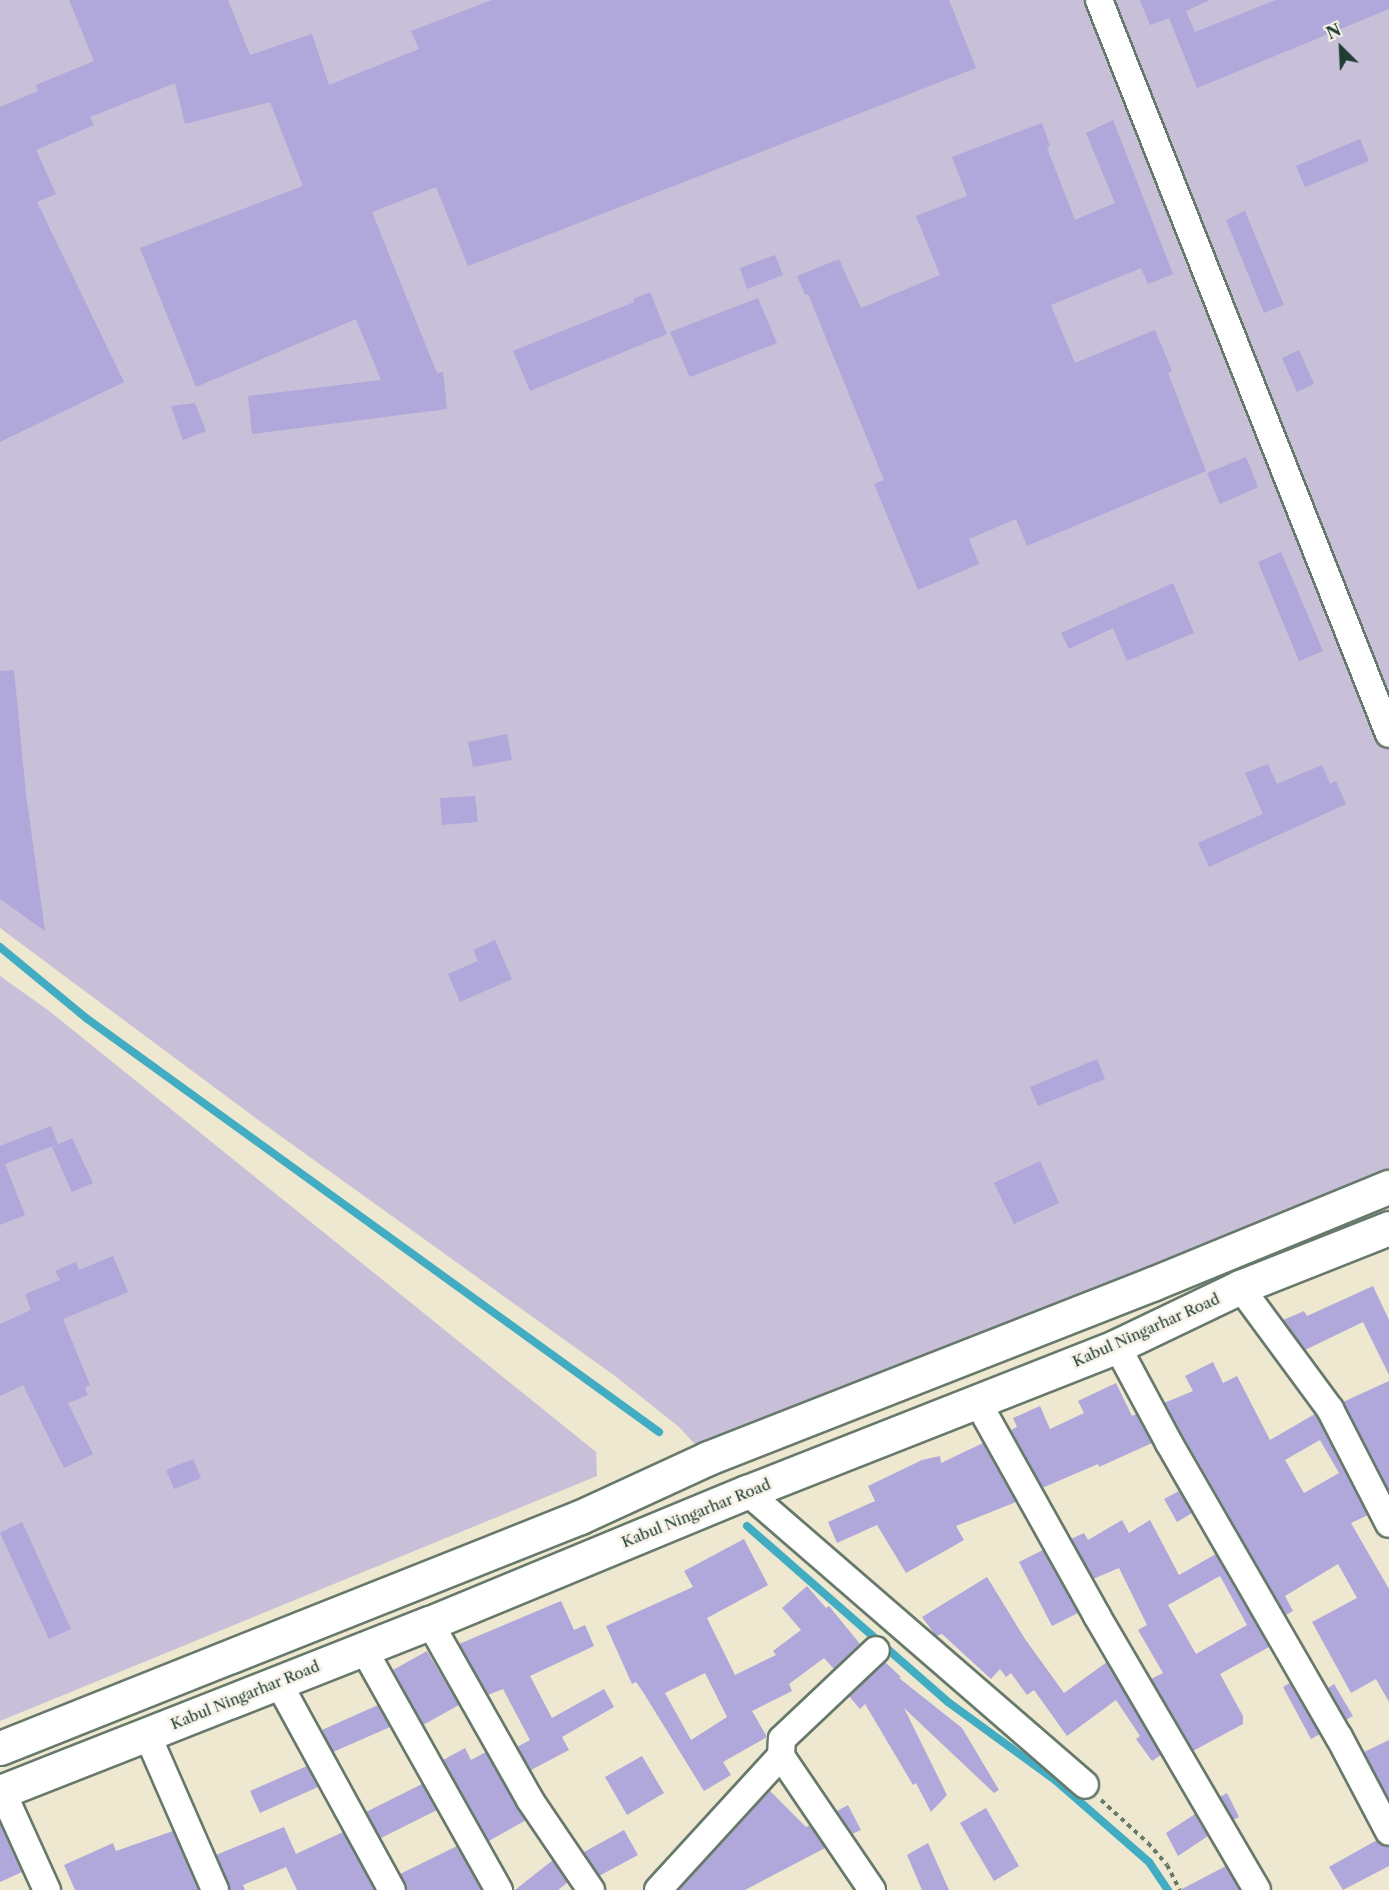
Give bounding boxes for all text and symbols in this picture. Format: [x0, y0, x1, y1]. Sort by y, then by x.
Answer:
north arrow [1311, 18, 1371, 78]
text: N [1323, 20, 1344, 44]
street label: Kabul Ningarhar Road [1070, 1289, 1222, 1371]
street label: Kabul Ningarhar Road [619, 1475, 773, 1551]
street label: Kabul Ningarhar Road [168, 1657, 322, 1733]

